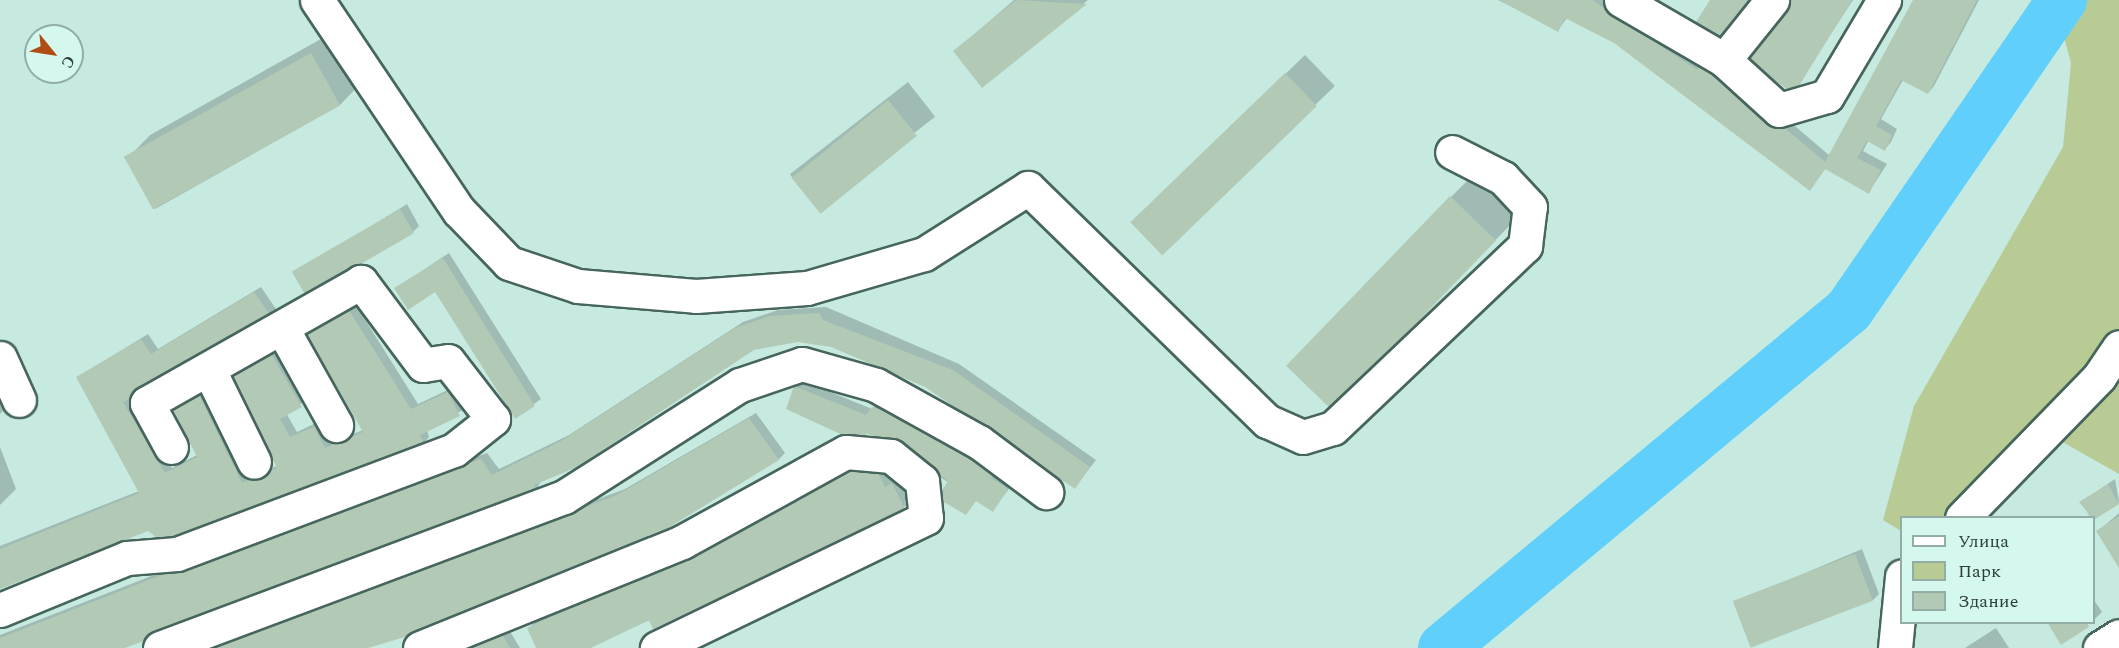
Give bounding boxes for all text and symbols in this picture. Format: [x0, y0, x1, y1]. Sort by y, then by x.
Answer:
north arrow [24, 24, 84, 84]
text: С [55, 51, 81, 73]
legend [1900, 516, 2095, 624]
text: Улица [1958, 528, 2009, 555]
text: Парк [1958, 558, 2001, 585]
text: Здание [1958, 588, 2018, 615]

